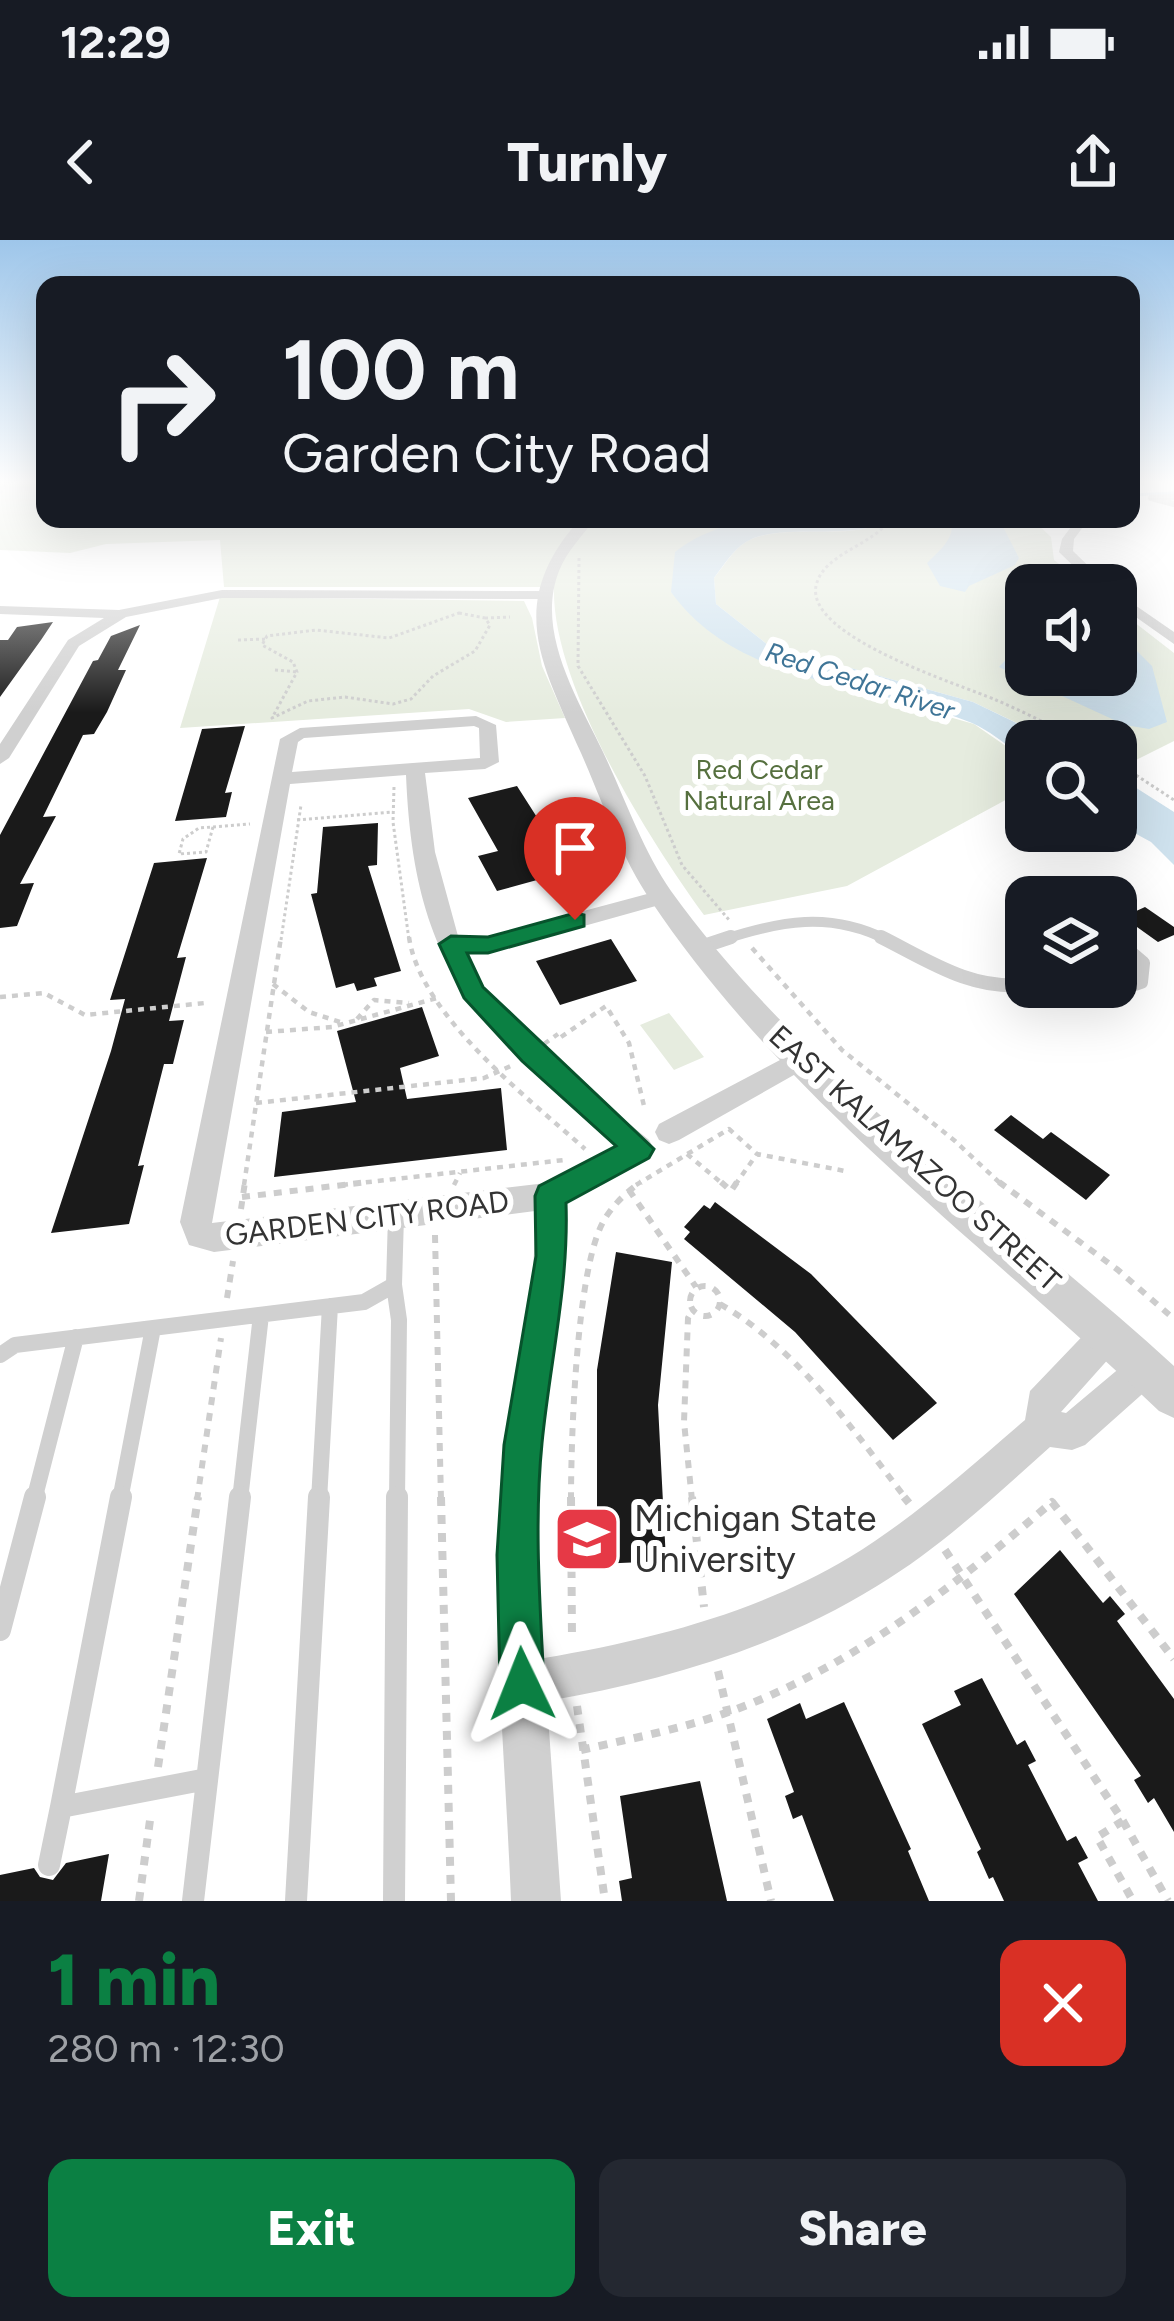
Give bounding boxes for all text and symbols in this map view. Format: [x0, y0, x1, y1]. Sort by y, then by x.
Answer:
text: 12:29 [60, 15, 171, 69]
icon: back [48, 129, 114, 195]
icon: share [1060, 129, 1126, 195]
text: Turnly [507, 130, 667, 195]
text: 100 m [282, 319, 520, 420]
icon: right [84, 324, 240, 480]
text: Garden City Road [282, 421, 711, 486]
map controls [1005, 564, 1137, 1008]
button: sound [1005, 564, 1137, 696]
water label: Red Cedar River [761, 635, 960, 727]
button: search [1005, 720, 1137, 852]
park label: Red Cedar Natural Area [683, 753, 835, 817]
pin [524, 797, 626, 920]
icon: arrive [542, 815, 608, 881]
button: layers [1005, 876, 1137, 1008]
street label: EAST KALAMAZOO STREET [762, 1017, 1069, 1299]
street label: GARDEN CITY ROAD [223, 1182, 511, 1254]
place label: Michigan State University [634, 1497, 876, 1581]
school or university icon: Michigan State University [552, 1504, 622, 1574]
position arrow [459, 1621, 585, 1747]
text: 1 min [48, 1937, 220, 2023]
button: close [1000, 1940, 1126, 2066]
text: 280 m · 12:30 [48, 2025, 285, 2072]
button: Exit [48, 2159, 575, 2297]
button: Share [599, 2159, 1126, 2297]

